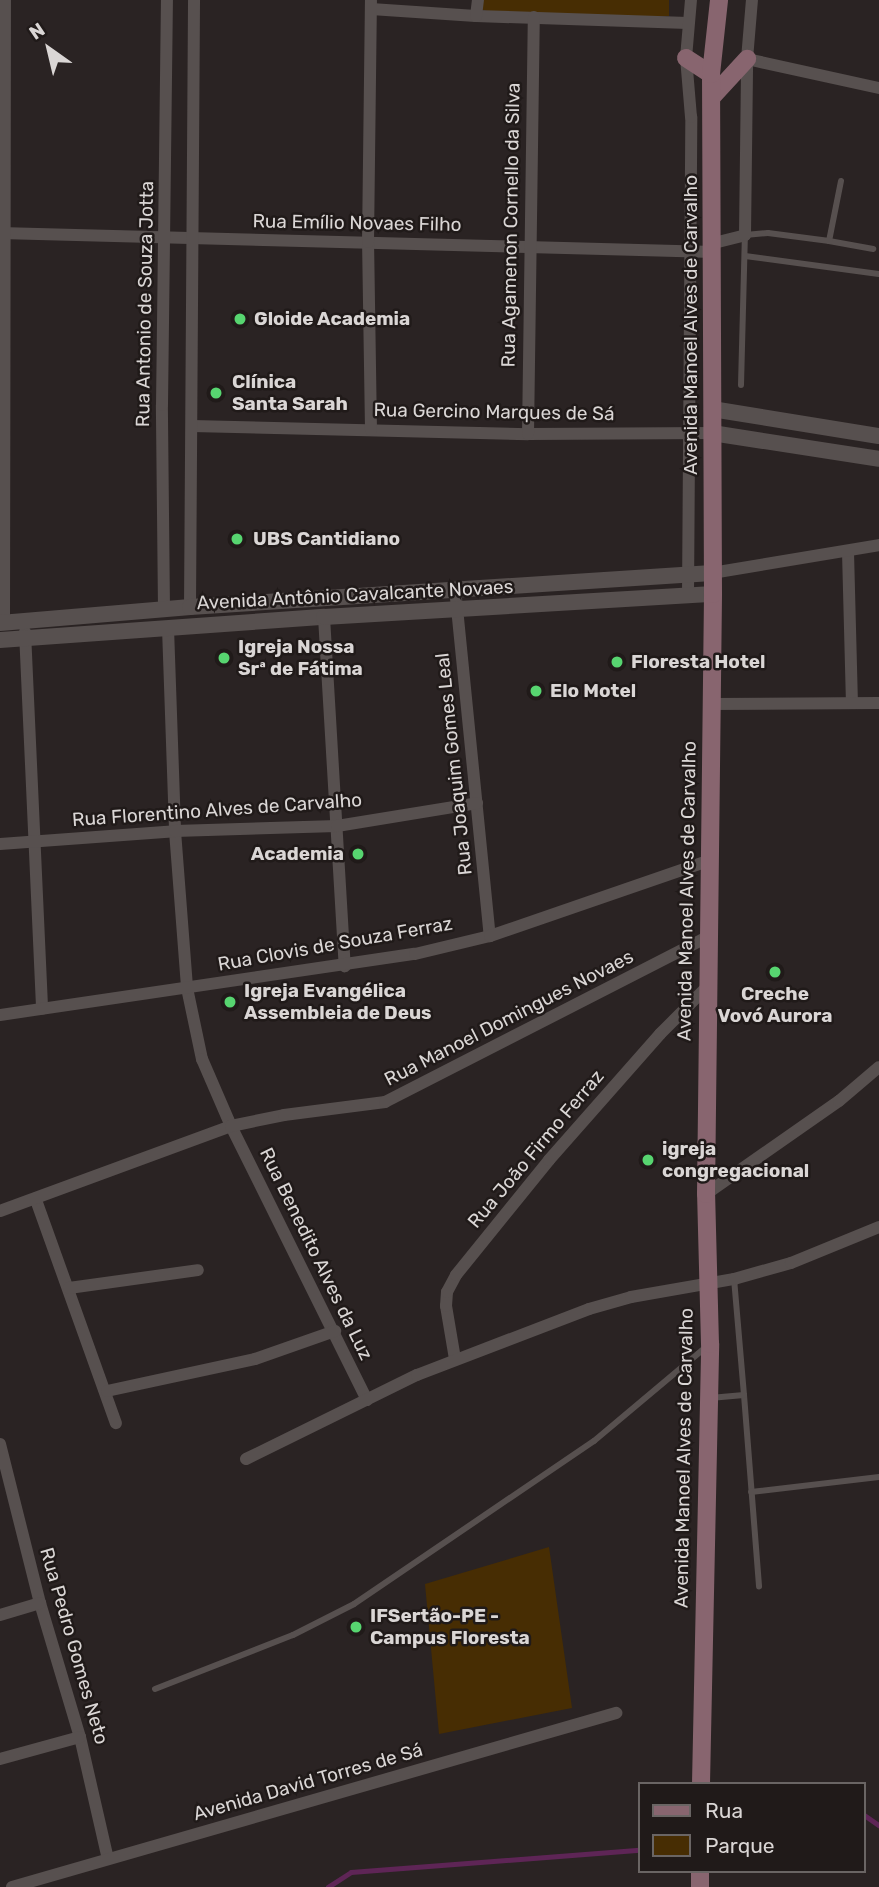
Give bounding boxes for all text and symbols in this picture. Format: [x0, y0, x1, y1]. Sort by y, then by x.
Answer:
north arrow [14, 14, 84, 84]
text: N [25, 18, 49, 45]
street label: Rua Agamenon Cornello da Silva [497, 82, 525, 368]
street label: Avenida Manoel Alves de Carvalho [680, 175, 702, 475]
street label: Rua Antonio de Souza Jotta [131, 180, 159, 428]
street label: Rua Emílio Novaes Filho [252, 210, 462, 236]
place label: Gloide Academia [254, 308, 411, 330]
marker: Gloide Academia [232, 311, 248, 327]
place label: Clínica Santa Sarah [232, 371, 348, 415]
marker: Clínica Santa Sarah [206, 383, 226, 403]
street label: Rua Gercino Marques de Sá [373, 398, 615, 426]
place label: UBS Cantidiano [253, 528, 400, 550]
marker: UBS Cantidiano [227, 529, 247, 549]
street label: Avenida Antônio Cavalcante Novaes [196, 575, 514, 615]
place label: Igreja Nossa Srª de Fátima [238, 636, 363, 680]
marker: Igreja Nossa Srª de Fátima [216, 650, 232, 666]
place label: Floresta Hotel [631, 651, 766, 673]
street label: Rua Joaquim Gomes Leal [431, 652, 477, 876]
marker: Floresta Hotel [609, 654, 625, 670]
place label: Elo Motel [550, 680, 636, 702]
marker: Elo Motel [528, 683, 544, 699]
street label: Avenida Manoel Alves de Carvalho [673, 741, 701, 1041]
street label: Rua Florentino Alves de Carvalho [71, 788, 363, 832]
place label: Academia [251, 843, 344, 865]
marker: Academia [350, 846, 366, 862]
street label: Rua Clovis de Souza Ferraz [216, 912, 454, 976]
street label: Rua Manoel Domingues Novaes [381, 945, 637, 1091]
marker: Creche Vovó Aurora [767, 964, 783, 980]
place label: Igreja Evangélica Assembleia de Deus [244, 980, 432, 1024]
place label: Creche Vovó Aurora [717, 983, 833, 1027]
marker: Igreja Evangélica Assembleia de Deus [222, 994, 238, 1010]
street label: Rua João Firmo Ferraz [463, 1065, 609, 1233]
place label: igreja congregacional [662, 1138, 809, 1182]
street label: Rua Benedito Alves da Luz [254, 1144, 378, 1364]
marker: igreja congregacional [640, 1152, 656, 1168]
street label: Avenida Manoel Alves de Carvalho [670, 1308, 698, 1608]
street label: Rua Pedro Gomes Neto [35, 1545, 113, 1747]
place label: IFSertão-PE - Campus Floresta [370, 1605, 530, 1649]
marker: IFSertão-PE - Campus Floresta [348, 1619, 364, 1635]
street label: Avenida David Torres de Sá [190, 1738, 426, 1826]
legend [638, 1782, 865, 1873]
text: Rua [705, 1798, 743, 1823]
text: Parque [705, 1833, 775, 1858]

